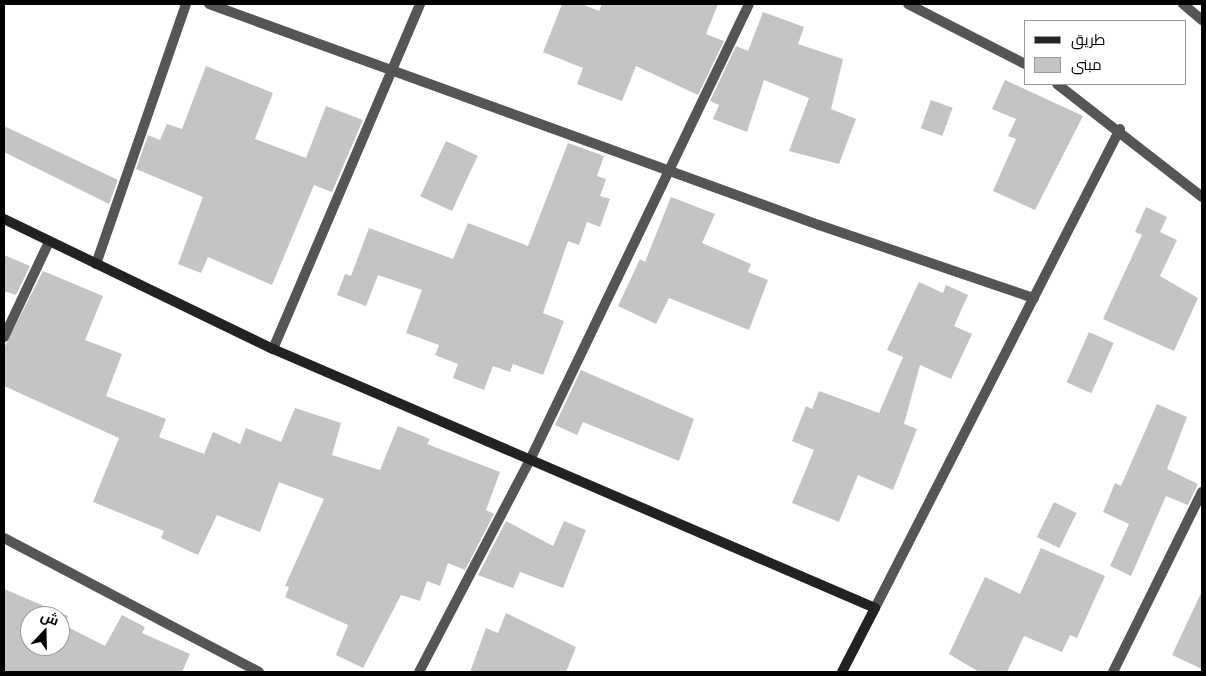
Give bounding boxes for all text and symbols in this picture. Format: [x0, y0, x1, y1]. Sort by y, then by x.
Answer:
legend [1024, 20, 1186, 85]
text: طريق [1071, 31, 1105, 49]
text: مبنى [1071, 56, 1102, 74]
north arrow [20, 606, 70, 656]
text: ش [39, 607, 61, 629]

